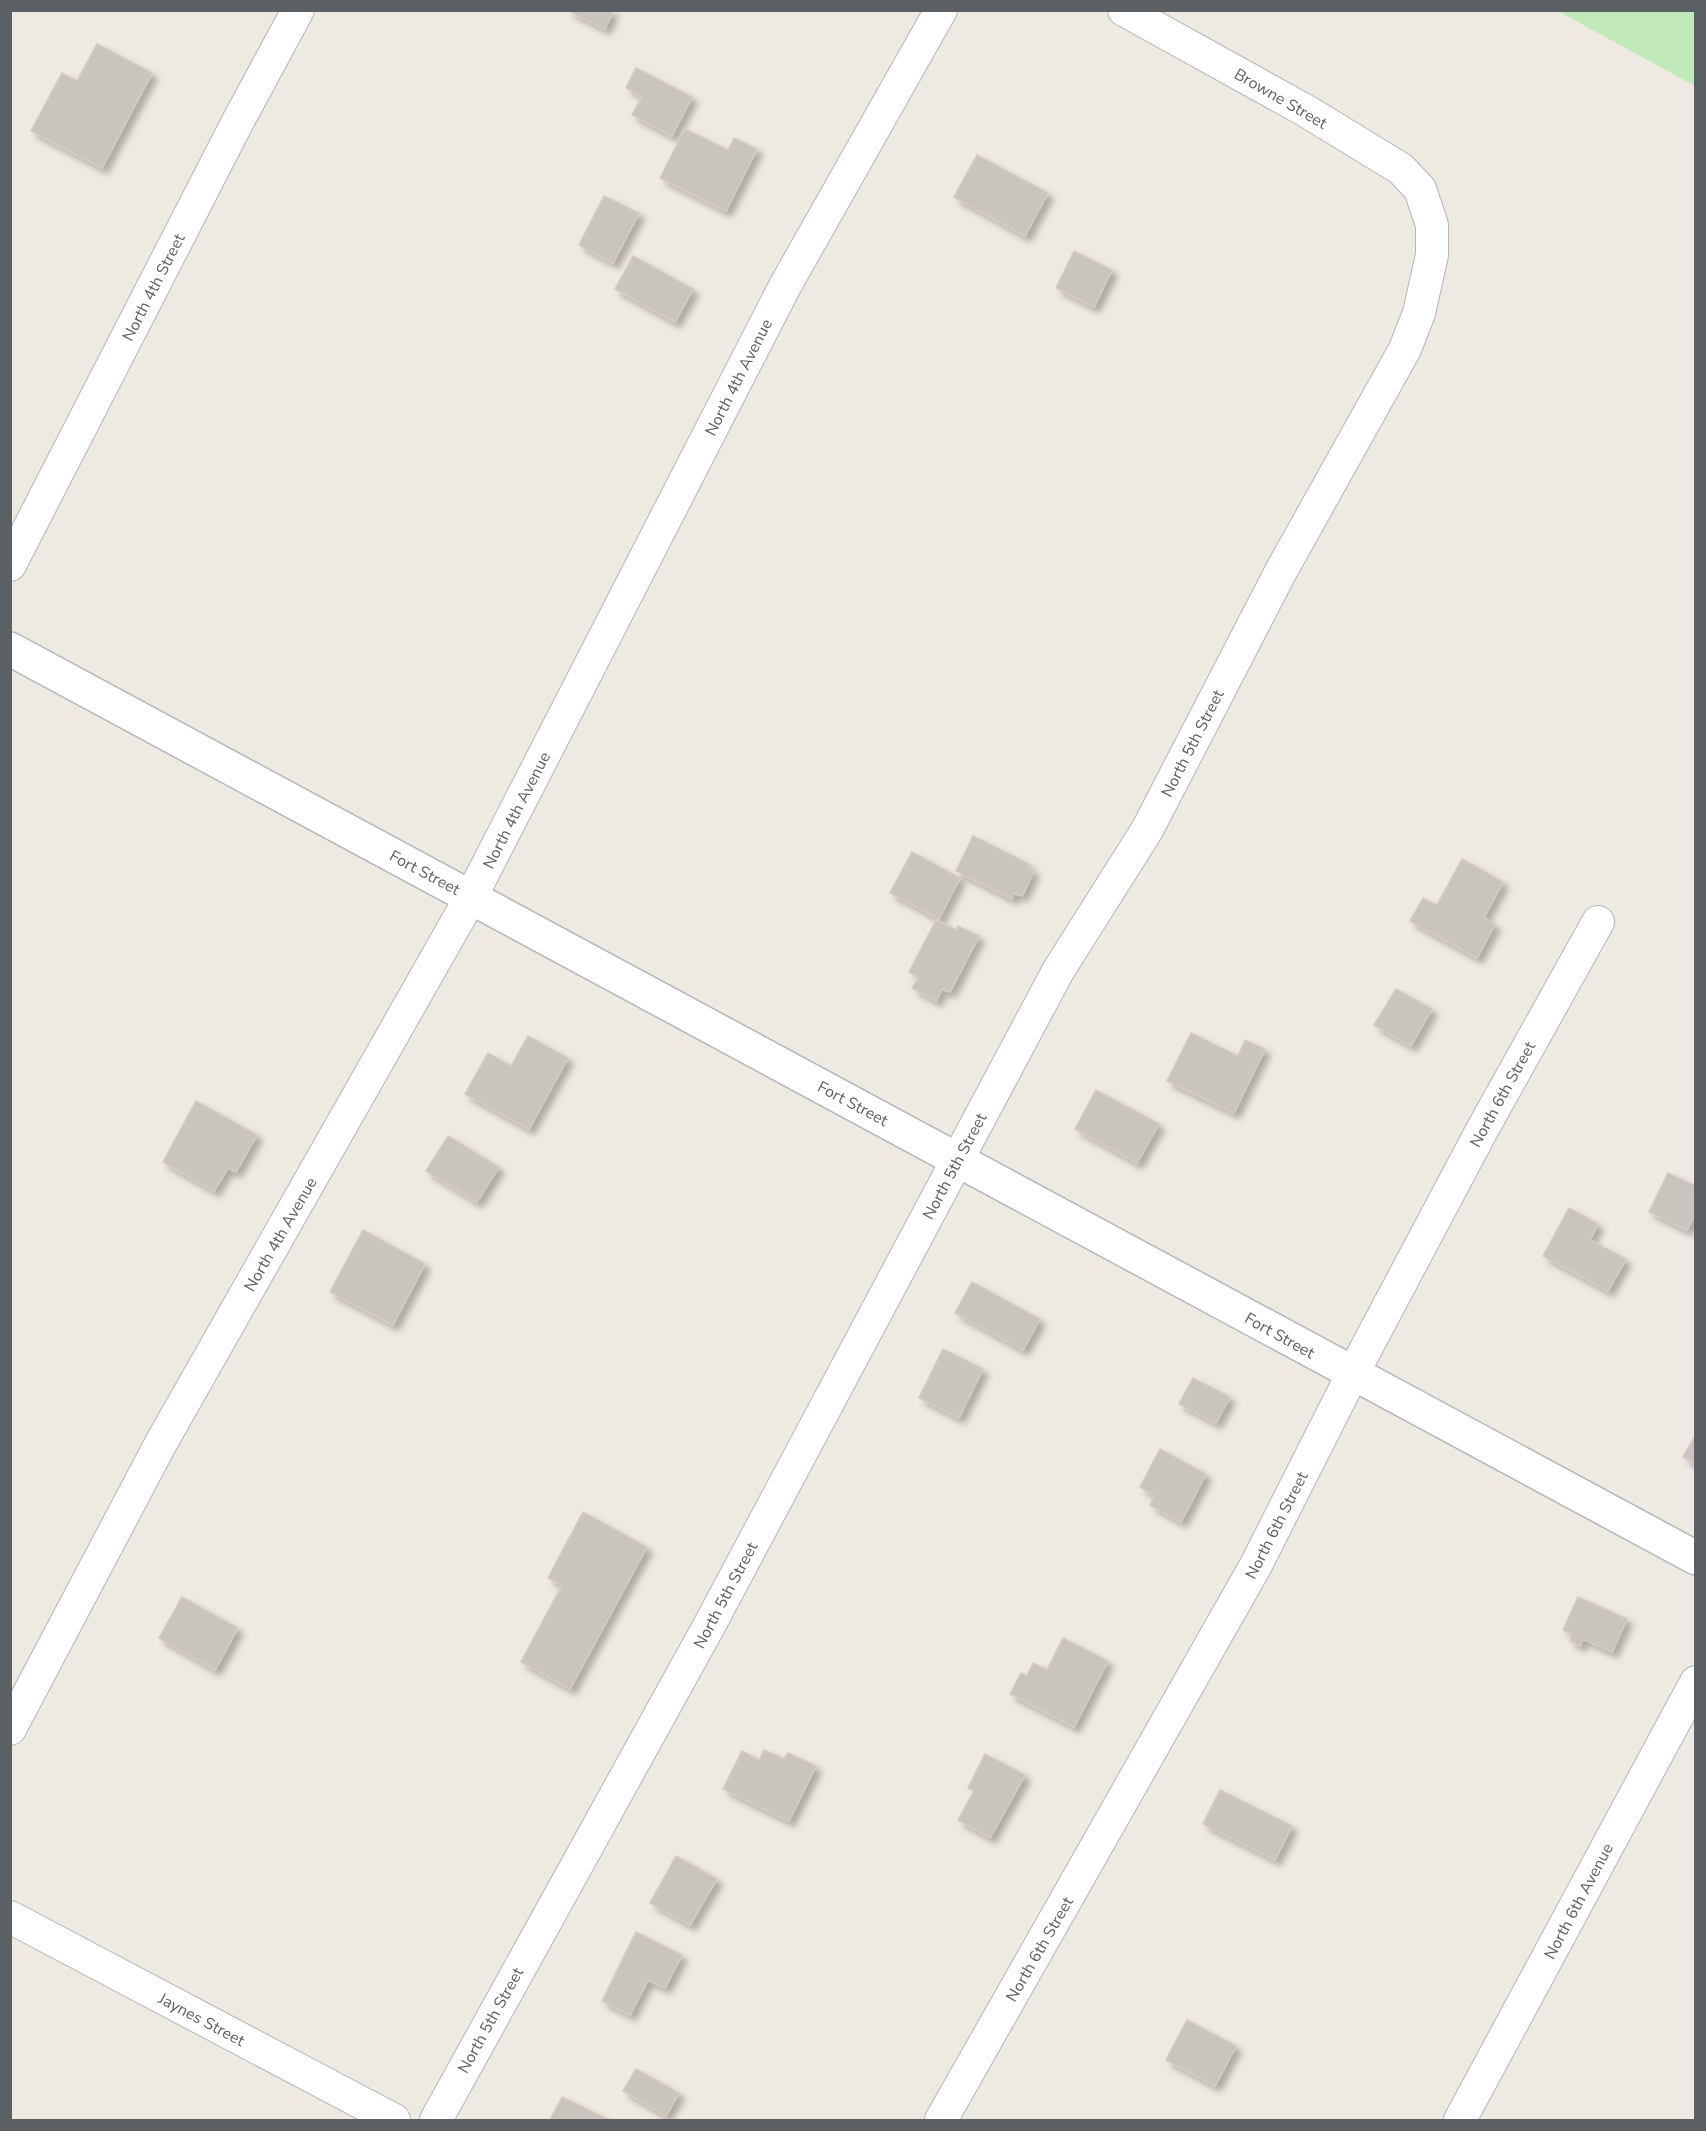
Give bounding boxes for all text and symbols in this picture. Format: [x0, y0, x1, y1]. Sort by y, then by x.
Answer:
street label: Browne Street [1230, 63, 1331, 135]
street label: North 4th Street [117, 230, 191, 345]
street label: North 4th Avenue [700, 315, 778, 440]
street label: North 5th Street [1156, 686, 1230, 801]
street label: North 4th Avenue [478, 748, 556, 873]
street label: Fort Street [385, 845, 464, 901]
street label: North 6th Street [1465, 1037, 1541, 1151]
street label: Fort Street [813, 1076, 892, 1132]
street label: North 5th Street [918, 1109, 992, 1224]
street label: North 4th Avenue [239, 1173, 323, 1296]
street label: Fort Street [1241, 1308, 1319, 1364]
street label: North 6th Street [1240, 1468, 1314, 1583]
street label: North 5th Street [689, 1538, 763, 1653]
street label: North 6th Avenue [1539, 1840, 1619, 1963]
street label: North 6th Street [1001, 1893, 1079, 2006]
street label: North 5th Street [453, 1963, 529, 2077]
street label: Jaynes Street [154, 1987, 249, 2052]

